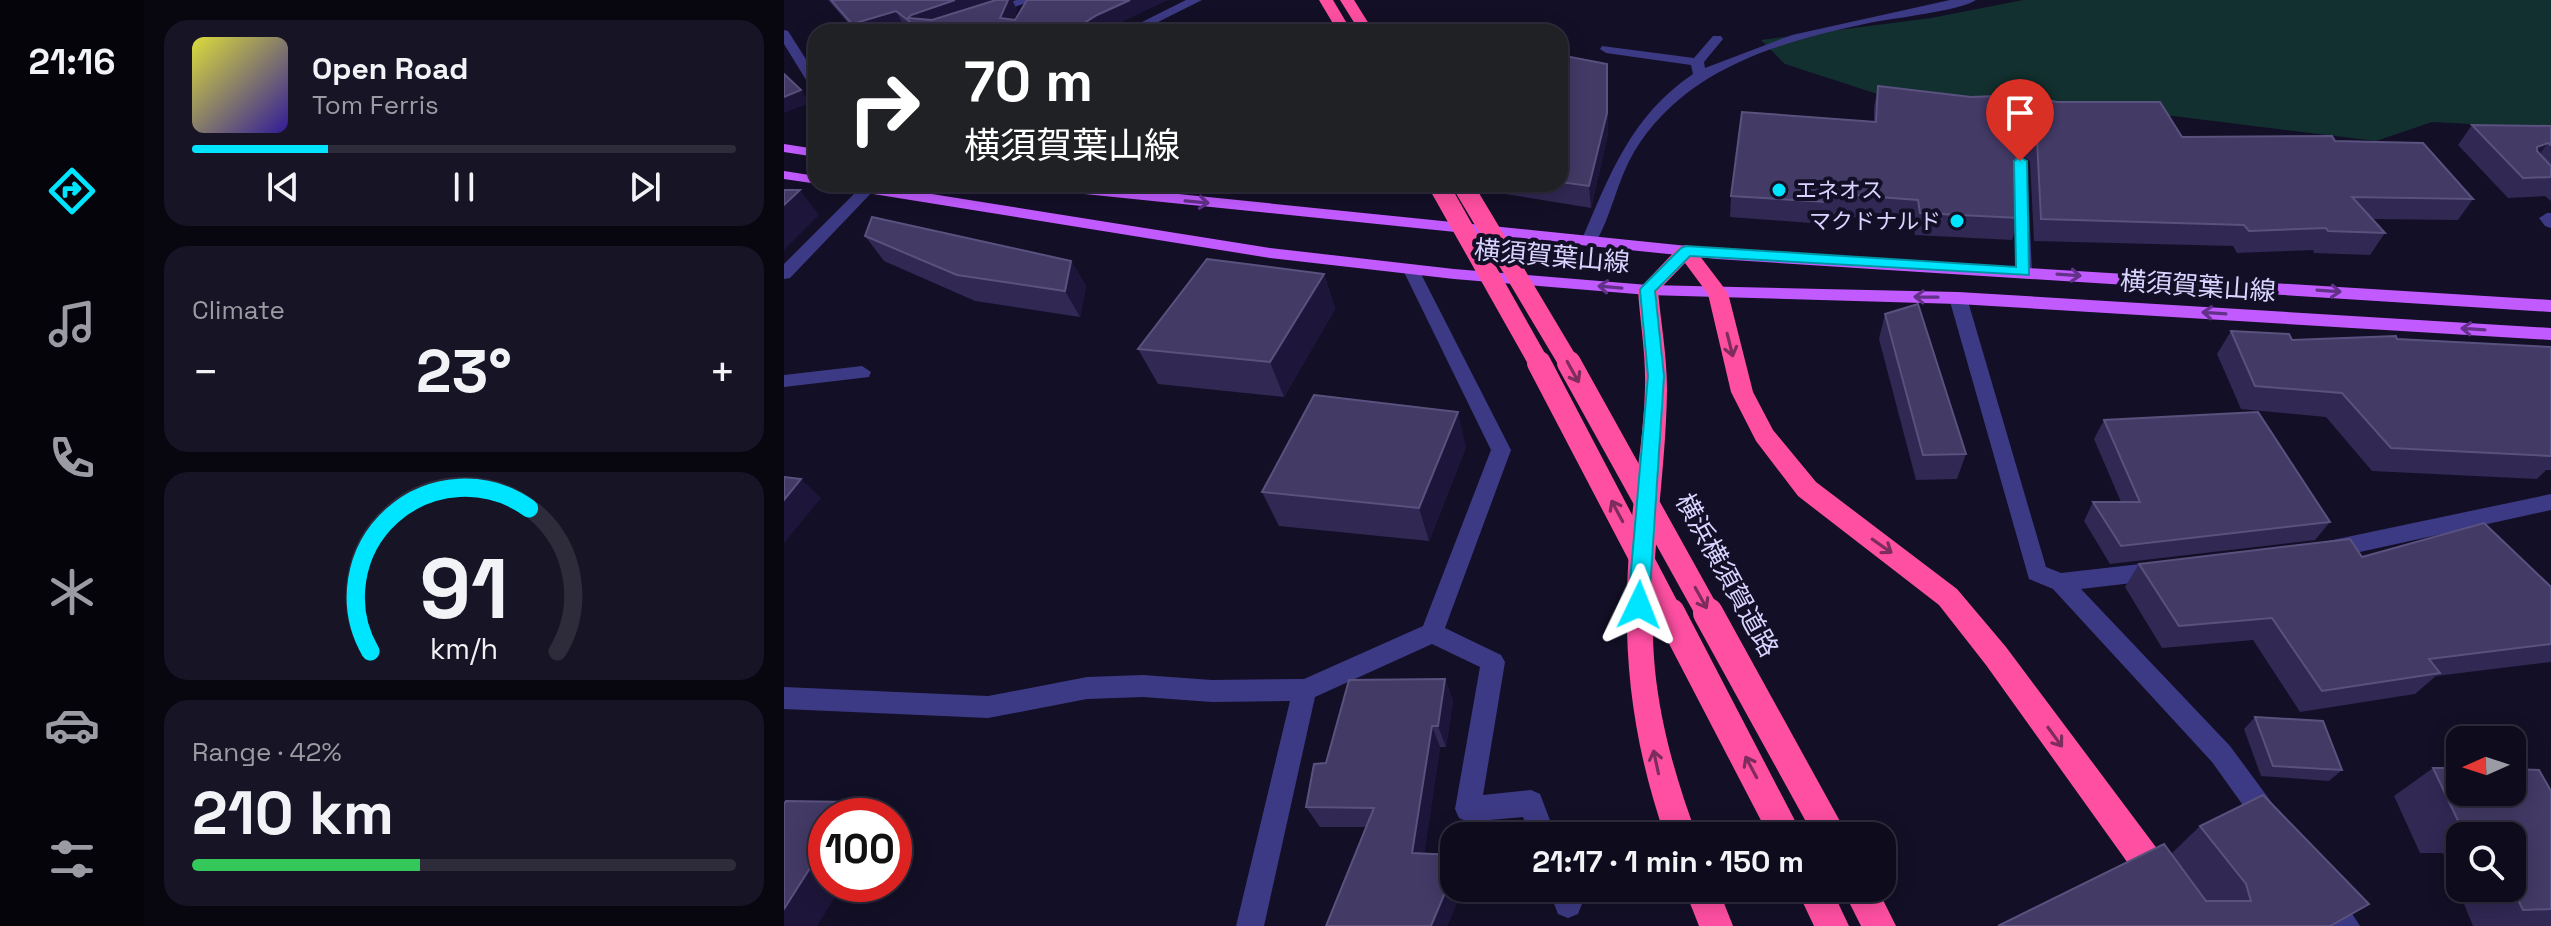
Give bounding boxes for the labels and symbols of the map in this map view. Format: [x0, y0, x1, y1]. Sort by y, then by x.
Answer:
pin [1986, 79, 2054, 161]
place label: エネオス [1795, 176, 1883, 204]
marker: エネオス [1770, 181, 1788, 199]
one-way arrow [1183, 195, 1209, 210]
place label: マクドナルド [1809, 207, 1941, 235]
marker: マクドナルド [1948, 212, 1966, 230]
street label: 横須賀葉山線 [1473, 232, 1631, 280]
street label: 横須賀葉山線 [2119, 264, 2277, 308]
one-way arrow [2055, 268, 2082, 283]
one-way arrow [1597, 279, 1624, 294]
one-way arrow [2315, 284, 2342, 299]
one-way arrow [1913, 289, 1940, 305]
one-way arrow [2201, 306, 2228, 321]
one-way arrow [2460, 321, 2487, 336]
one-way arrow [1724, 331, 1739, 357]
one-way arrow [1566, 359, 1581, 383]
street label: 横浜横須賀道路 [1668, 487, 1786, 663]
one-way arrow [1609, 500, 1625, 524]
one-way arrow [1870, 538, 1892, 554]
position arrow [1597, 563, 1681, 647]
one-way arrow [1693, 586, 1709, 609]
one-way arrow [2046, 726, 2063, 747]
north arrow [2446, 726, 2526, 806]
one-way arrow [1647, 750, 1662, 776]
one-way arrow [1742, 755, 1758, 779]
speed limit sign: 100 [808, 798, 912, 902]

